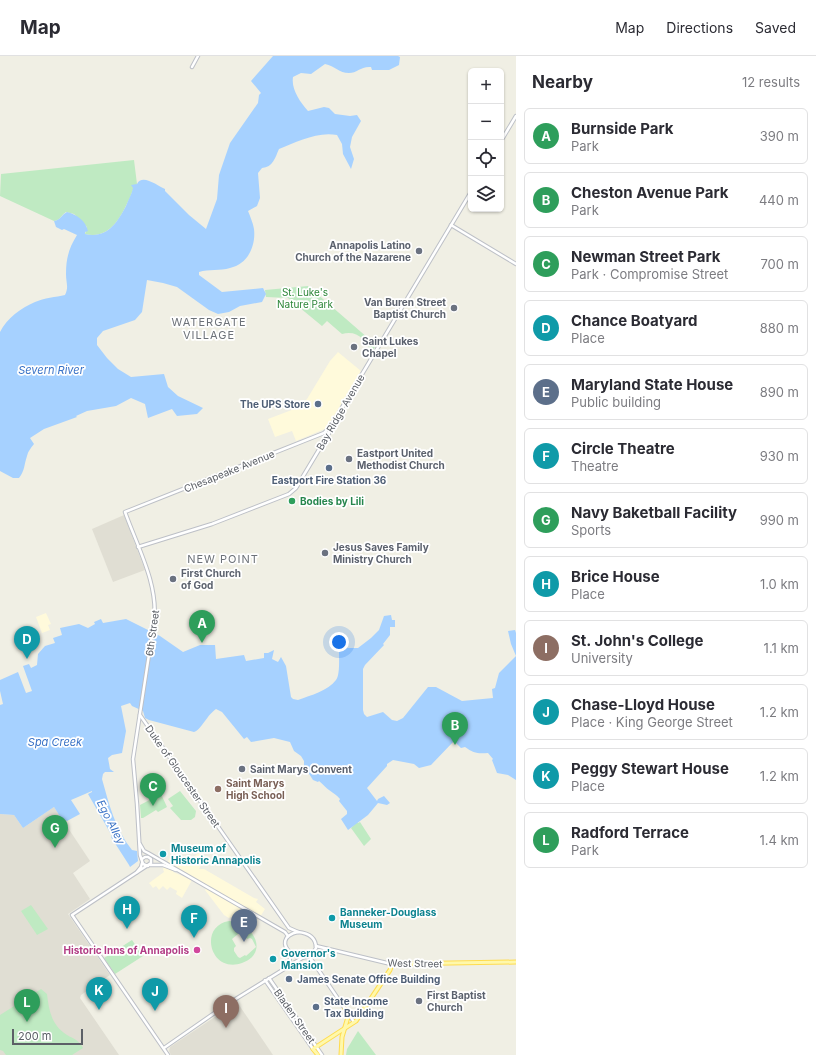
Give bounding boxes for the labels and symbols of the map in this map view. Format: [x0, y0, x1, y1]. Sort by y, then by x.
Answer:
place label: Annapolis Latino Church of the Nazarene [295, 239, 411, 263]
marker: Annapolis Latino Church of the Nazarene [414, 246, 424, 256]
park label: St. Luke's Nature Park [277, 286, 333, 310]
place label: Van Buren Street Baptist Church [364, 296, 446, 320]
marker: Van Buren Street Baptist Church [449, 303, 459, 313]
district label: WATERGATE VILLAGE [172, 315, 247, 342]
place label: Saint Lukes Chapel [362, 335, 419, 359]
marker: Saint Lukes Chapel [349, 342, 359, 352]
water label: Severn River [18, 363, 85, 377]
street label: Bay Ridge Avenue [313, 372, 367, 452]
place label: The UPS Store [240, 398, 310, 410]
marker: The UPS Store [313, 399, 323, 409]
street label: Chesapeake Avenue [182, 447, 276, 495]
place label: Eastport United Methodist Church [357, 447, 445, 471]
marker: Eastport United Methodist Church [344, 454, 354, 464]
marker: Eastport Fire Station 36 [324, 463, 334, 473]
place label: Eastport Fire Station 36 [272, 474, 387, 486]
place label: Bodies by Lili [300, 495, 364, 508]
marker: Bodies by Lili [287, 496, 297, 506]
place label: Jesus Saves Family Ministry Church [333, 541, 429, 566]
marker: Jesus Saves Family Ministry Church [320, 548, 330, 558]
district label: NEW POINT [187, 552, 259, 566]
place label: First Church of God [181, 567, 241, 591]
marker: First Church of God [168, 574, 178, 584]
street label: 6th Street [143, 608, 161, 657]
pin: A [189, 610, 215, 643]
pin: D [14, 626, 40, 659]
your location [329, 632, 349, 652]
pin: B [442, 712, 468, 745]
street label: Duke of Gloucester Street [143, 723, 223, 830]
water label: Spa Creek [28, 735, 83, 749]
place label: Saint Marys Convent [250, 763, 352, 776]
marker: Saint Marys Convent [237, 764, 247, 774]
pin: C [140, 773, 166, 806]
place label: Saint Marys High School [226, 777, 285, 802]
marker: Saint Marys High School [213, 784, 223, 794]
water label: Ego Alley [94, 797, 129, 847]
pin: G [42, 815, 68, 848]
place label: Museum of Historic Annapolis [171, 842, 261, 866]
marker: Museum of Historic Annapolis [158, 849, 168, 859]
pin: H [114, 896, 140, 929]
pin: F [181, 905, 207, 938]
place label: Banneker-Douglass Museum [340, 906, 437, 930]
pin: E [231, 909, 257, 942]
marker: Banneker-Douglass Museum [327, 913, 337, 923]
place label: Historic Inns of Annapolis [64, 944, 189, 956]
marker: Historic Inns of Annapolis [192, 945, 202, 955]
place label: Governor's Mansion [281, 947, 336, 971]
marker: Governor's Mansion [268, 954, 278, 964]
street label: West Street [388, 957, 443, 969]
place label: James Senate Office Building [297, 973, 440, 986]
marker: James Senate Office Building [284, 974, 294, 984]
pin: K [86, 977, 112, 1010]
pin: J [142, 978, 168, 1011]
street label: Bladen Street [272, 987, 319, 1046]
pin: L [14, 989, 40, 1022]
place label: First Baptist Church [427, 989, 486, 1013]
pin: I [213, 995, 239, 1028]
place label: State Income Tax Building [324, 995, 388, 1020]
marker: First Baptist Church [414, 996, 424, 1006]
marker: State Income Tax Building [311, 1002, 321, 1012]
scale bar [12, 1027, 83, 1046]

